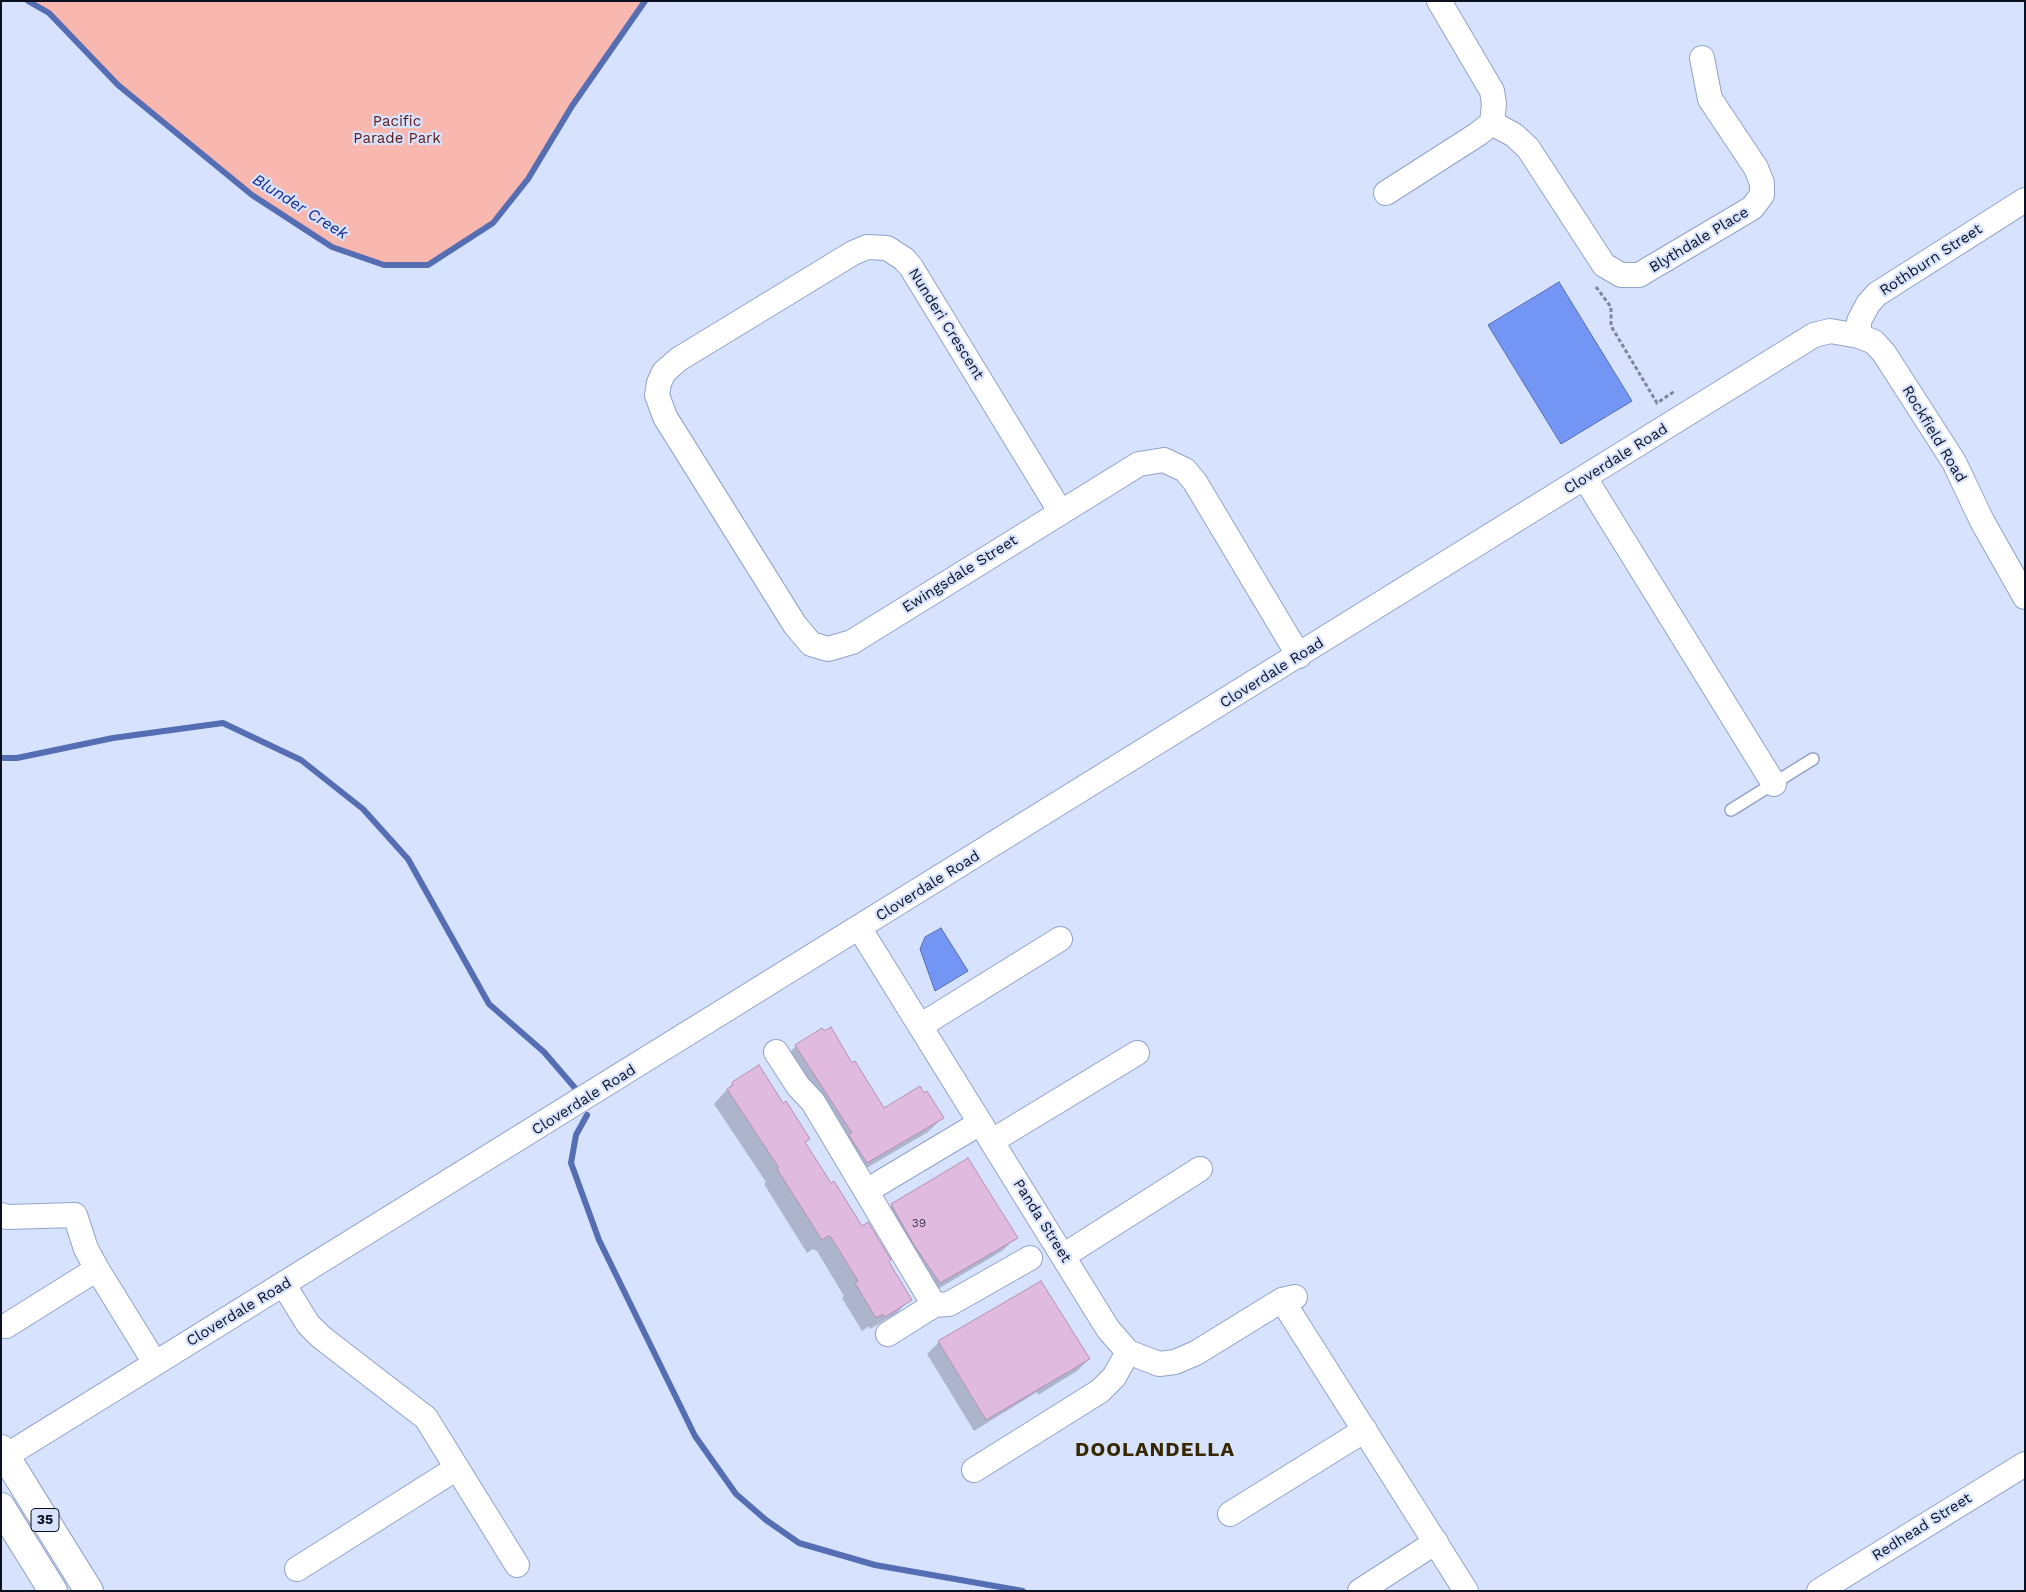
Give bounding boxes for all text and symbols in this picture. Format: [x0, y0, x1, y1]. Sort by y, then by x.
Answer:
park label: Pacific Parade Park [353, 113, 441, 148]
water label: Blunder Creek [249, 170, 351, 244]
street label: Blythdale Place [1646, 203, 1752, 277]
street label: Rothburn Street [1876, 220, 1986, 300]
street label: Nunderi Crescent [904, 265, 988, 383]
street label: Rockfield Road [1898, 382, 1970, 486]
street label: Cloverdale Road [1561, 420, 1671, 498]
street label: Ewingsdale Street [899, 531, 1021, 617]
street label: Cloverdale Road [1217, 634, 1327, 712]
street label: Cloverdale Road [873, 847, 983, 925]
street label: Cloverdale Road [529, 1061, 639, 1139]
street label: Panda Street [1009, 1176, 1075, 1266]
house number: 39 [912, 1216, 926, 1230]
street label: Cloverdale Road [183, 1274, 295, 1350]
district label: DOOLANDELLA [1074, 1438, 1236, 1462]
street label: Redhead Street [1869, 1489, 1975, 1565]
road number: 35 [31, 1508, 59, 1532]

